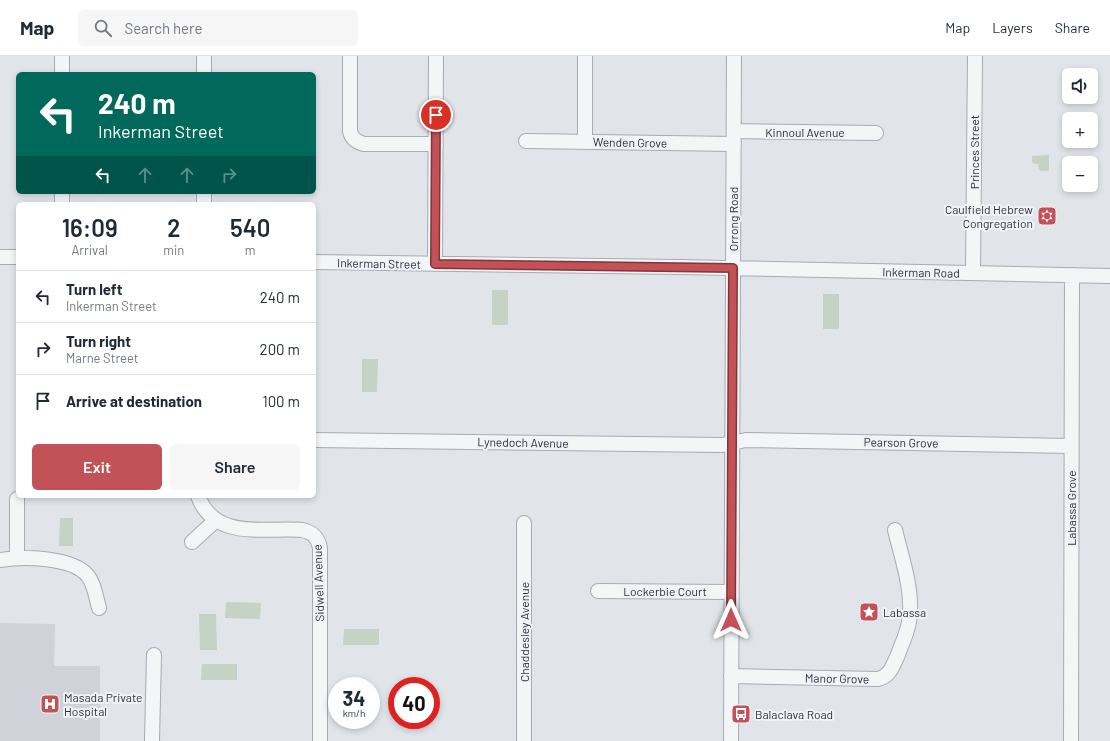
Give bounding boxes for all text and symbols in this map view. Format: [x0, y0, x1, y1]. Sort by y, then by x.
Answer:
search box [78, 10, 358, 46]
text: Map [20, 16, 54, 39]
icon: search [92, 17, 114, 39]
text: Search here [124, 19, 202, 37]
text: Map [945, 19, 970, 36]
text: Layers [992, 19, 1033, 36]
text: Share [1055, 19, 1090, 36]
map controls [1062, 68, 1098, 192]
button: sound [1062, 68, 1098, 104]
text: 240 m [98, 86, 176, 120]
icon: left [32, 88, 84, 140]
pin [419, 98, 453, 132]
icon: arrive [425, 104, 447, 126]
button: + [1062, 112, 1098, 148]
street label: Princes Street [967, 115, 981, 189]
text: Inkerman Street [98, 120, 224, 142]
street label: Kinnoul Avenue [765, 125, 845, 139]
street label: Wenden Grove [593, 134, 667, 150]
button: − [1062, 156, 1098, 192]
icon: left [92, 164, 114, 186]
icon: ahead [134, 164, 156, 186]
icon: ahead [176, 164, 198, 186]
icon: right [218, 164, 240, 186]
street label: Orrong Road [726, 187, 740, 251]
place label: Caulfield Hebrew Congregation [945, 202, 1033, 230]
synagogue icon: Caulfield Hebrew Congregation [1036, 205, 1058, 227]
text: 16:09 [62, 213, 118, 242]
text: 2 [167, 213, 180, 242]
text: 540 [230, 213, 270, 242]
text: Arrival [71, 242, 108, 258]
text: min [163, 242, 184, 258]
text: m [245, 242, 256, 258]
street label: Inkerman Street [337, 255, 421, 271]
street label: Inkerman Road [882, 264, 960, 280]
text: Turn left [66, 280, 122, 298]
icon: left [32, 286, 54, 308]
text: 240 m [260, 288, 300, 306]
text: Inkerman Street [66, 298, 157, 314]
text: Turn right [66, 332, 131, 350]
icon: right [32, 338, 54, 360]
text: 200 m [260, 340, 300, 358]
text: Marne Street [66, 350, 139, 366]
icon: arrive [32, 390, 54, 412]
text: Arrive at destination [66, 392, 202, 410]
text: 100 m [262, 392, 300, 410]
street label: Lynedoch Avenue [477, 434, 569, 450]
street label: Pearson Grove [864, 434, 938, 450]
button: Exit [32, 444, 162, 490]
button: Share [170, 444, 300, 490]
street label: Labassa Grove [1064, 470, 1078, 546]
street label: Sidwell Avenue [310, 544, 326, 622]
street label: Chaddesley Avenue [517, 582, 531, 682]
street label: Lockerbie Court [623, 584, 707, 598]
position arrow [710, 599, 752, 641]
place icon: Labassa [858, 601, 880, 623]
place label: Labassa [883, 605, 926, 619]
street label: Manor Grove [805, 670, 869, 686]
speed limit sign: 40 [388, 677, 440, 729]
text: 34 [343, 686, 365, 710]
place label: Masada Private Hospital [64, 690, 142, 718]
hospital icon: Masada Private Hospital [39, 693, 61, 715]
bus stop icon: Balaclava Road [730, 703, 752, 725]
text: km/h [343, 707, 365, 719]
place label: Balaclava Road [755, 707, 833, 721]

